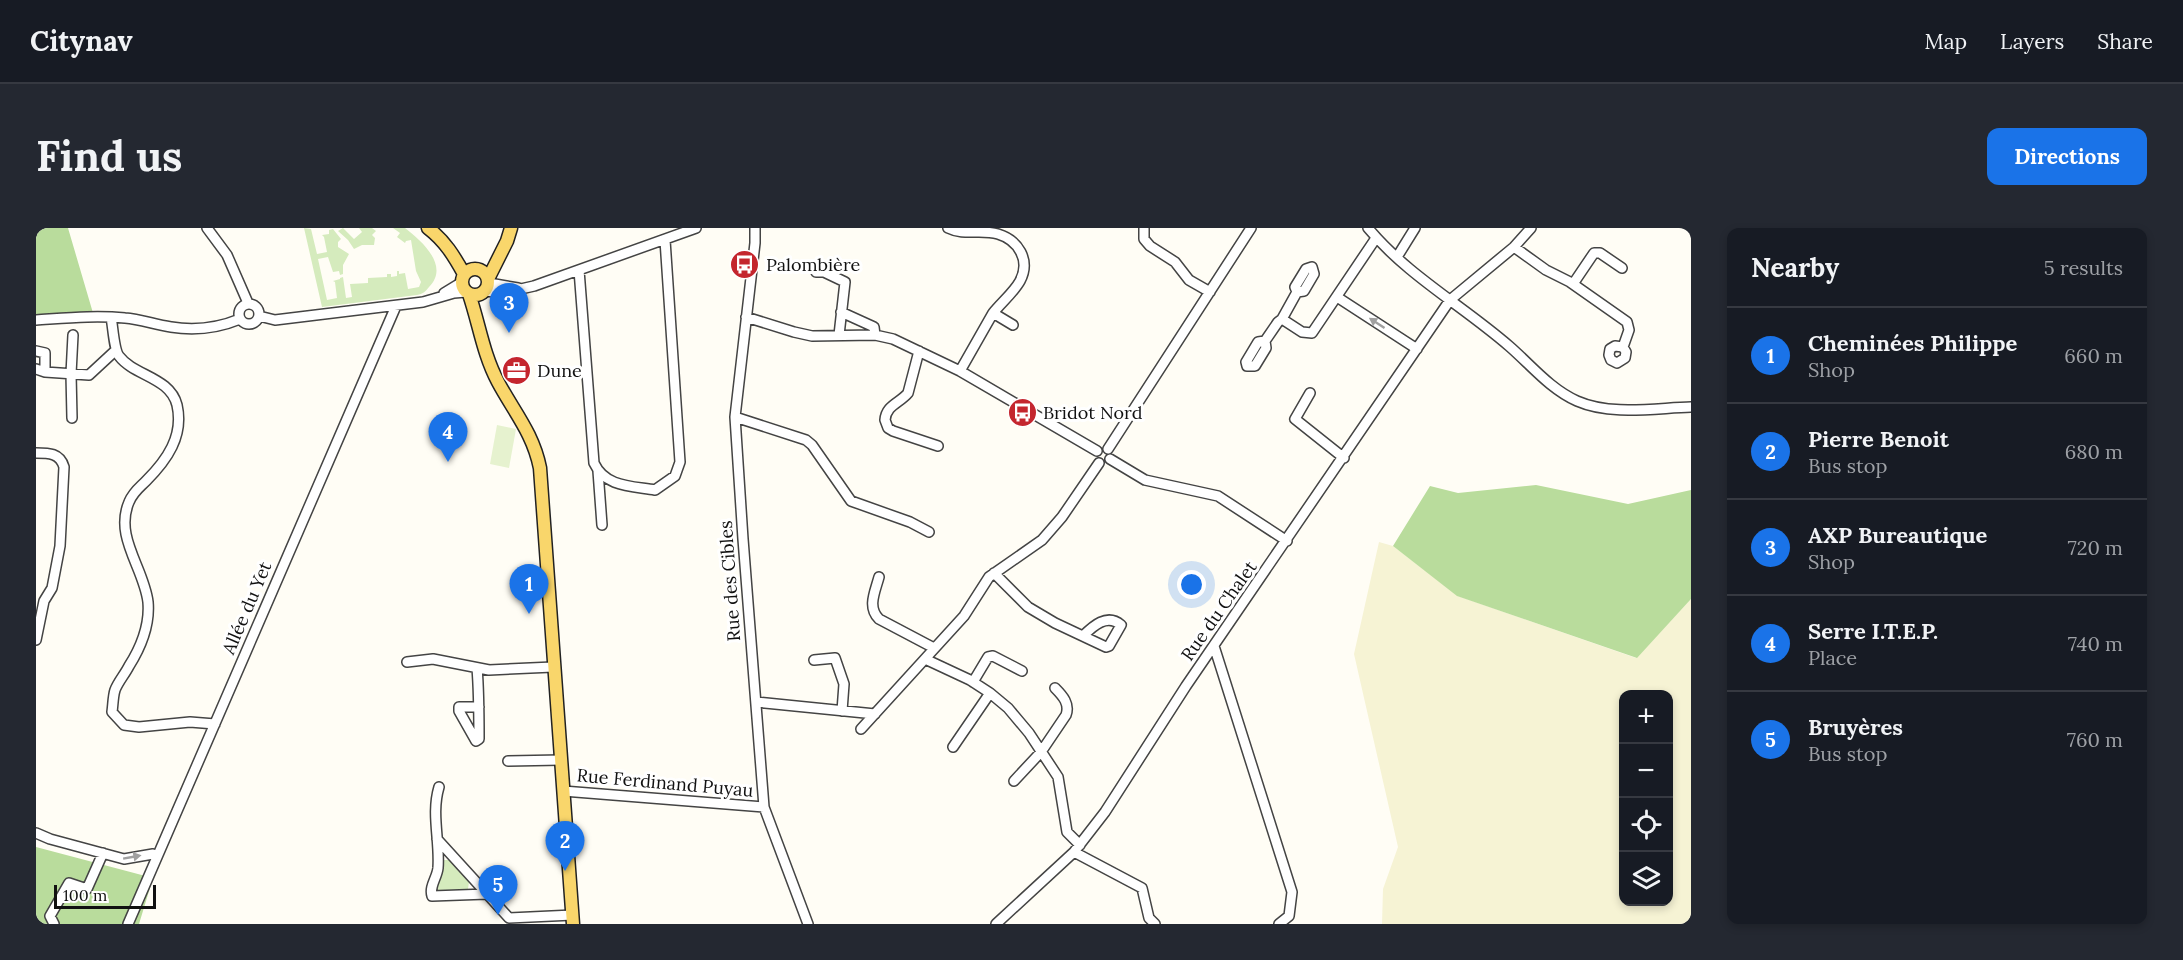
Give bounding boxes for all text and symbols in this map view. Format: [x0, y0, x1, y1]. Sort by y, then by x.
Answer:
text: Citynav [30, 23, 133, 59]
text: Map [1924, 28, 1967, 55]
text: Layers [2000, 28, 2064, 55]
text: Share [2097, 28, 2153, 55]
button: Directions [1987, 128, 2147, 185]
text: Find us [36, 129, 182, 183]
bus stop icon: Palombière [729, 249, 761, 281]
text: Nearby [1751, 251, 1839, 284]
place label: Palombière [766, 253, 861, 276]
text: 5 results [2044, 255, 2123, 280]
pin: 3 [490, 284, 528, 333]
one-way arrow [1369, 317, 1385, 329]
text: Cheminées Philippe [1808, 329, 2017, 357]
text: 1 [1766, 343, 1775, 368]
text: 660 m [2064, 343, 2123, 368]
office icon: Dune [500, 355, 532, 387]
text: Shop [1808, 357, 1855, 382]
place label: Dune [537, 359, 582, 382]
bus stop icon: Bridot Nord [1006, 397, 1038, 429]
place label: Bridot Nord [1043, 401, 1143, 424]
pin: 4 [428, 412, 468, 462]
text: Pierre Benoit [1808, 425, 1949, 453]
text: 2 [1765, 439, 1776, 464]
text: 680 m [2065, 439, 2123, 464]
text: Bus stop [1808, 453, 1887, 478]
street label: Rue des Cibles [714, 520, 745, 642]
text: AXP Bureautique [1808, 521, 1987, 549]
text: 3 [1765, 535, 1776, 560]
text: 720 m [2067, 535, 2123, 560]
text: Shop [1808, 549, 1855, 574]
street label: Rue du Chalet [1176, 556, 1262, 665]
street label: Allée du Yet [216, 558, 276, 659]
pin: 1 [510, 564, 548, 614]
your location [1177, 570, 1206, 599]
text: Serre I.T.E.P. [1808, 617, 1938, 645]
text: 4 [1765, 631, 1776, 656]
text: 740 m [2068, 631, 2123, 656]
text: Place [1808, 645, 1857, 670]
map controls [1619, 690, 1673, 906]
button: + [1619, 690, 1673, 744]
text: Bruyères [1808, 713, 1903, 741]
text: 5 [1765, 727, 1776, 752]
text: 760 m [2067, 727, 2123, 752]
text: Bus stop [1808, 741, 1887, 766]
button: − [1619, 744, 1673, 798]
street label: Rue Ferdinand Puyau [576, 763, 754, 802]
button: locate [1619, 798, 1673, 852]
pin: 2 [546, 822, 584, 871]
one-way arrow [123, 852, 142, 861]
button: layers [1619, 852, 1673, 906]
pin: 5 [478, 866, 518, 915]
scale bar [54, 882, 156, 910]
text: 100 m [63, 885, 107, 905]

